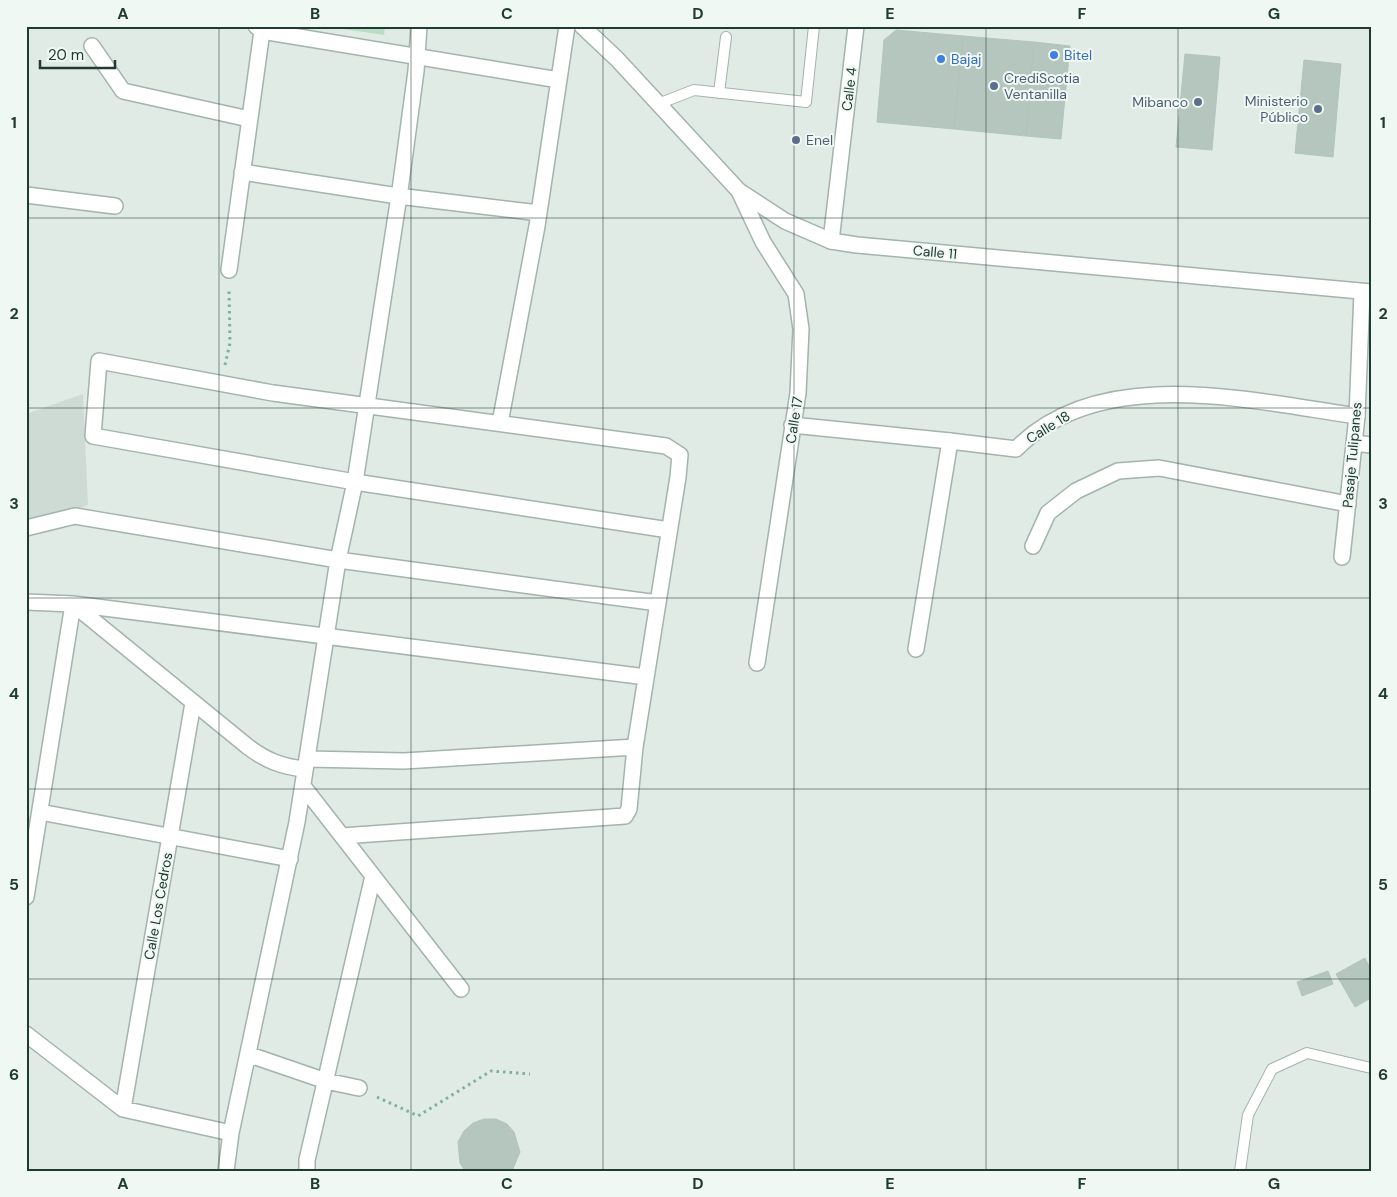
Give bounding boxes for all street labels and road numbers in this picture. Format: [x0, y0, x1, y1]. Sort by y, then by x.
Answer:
street label: Calle 4 [837, 66, 861, 112]
street label: Calle 11 [912, 241, 958, 263]
street label: Calle 17 [781, 395, 807, 445]
street label: Pasaje Tulipanes [1338, 401, 1366, 509]
street label: Calle 18 [1023, 407, 1073, 447]
street label: Calle Los Cedros [140, 851, 176, 961]

